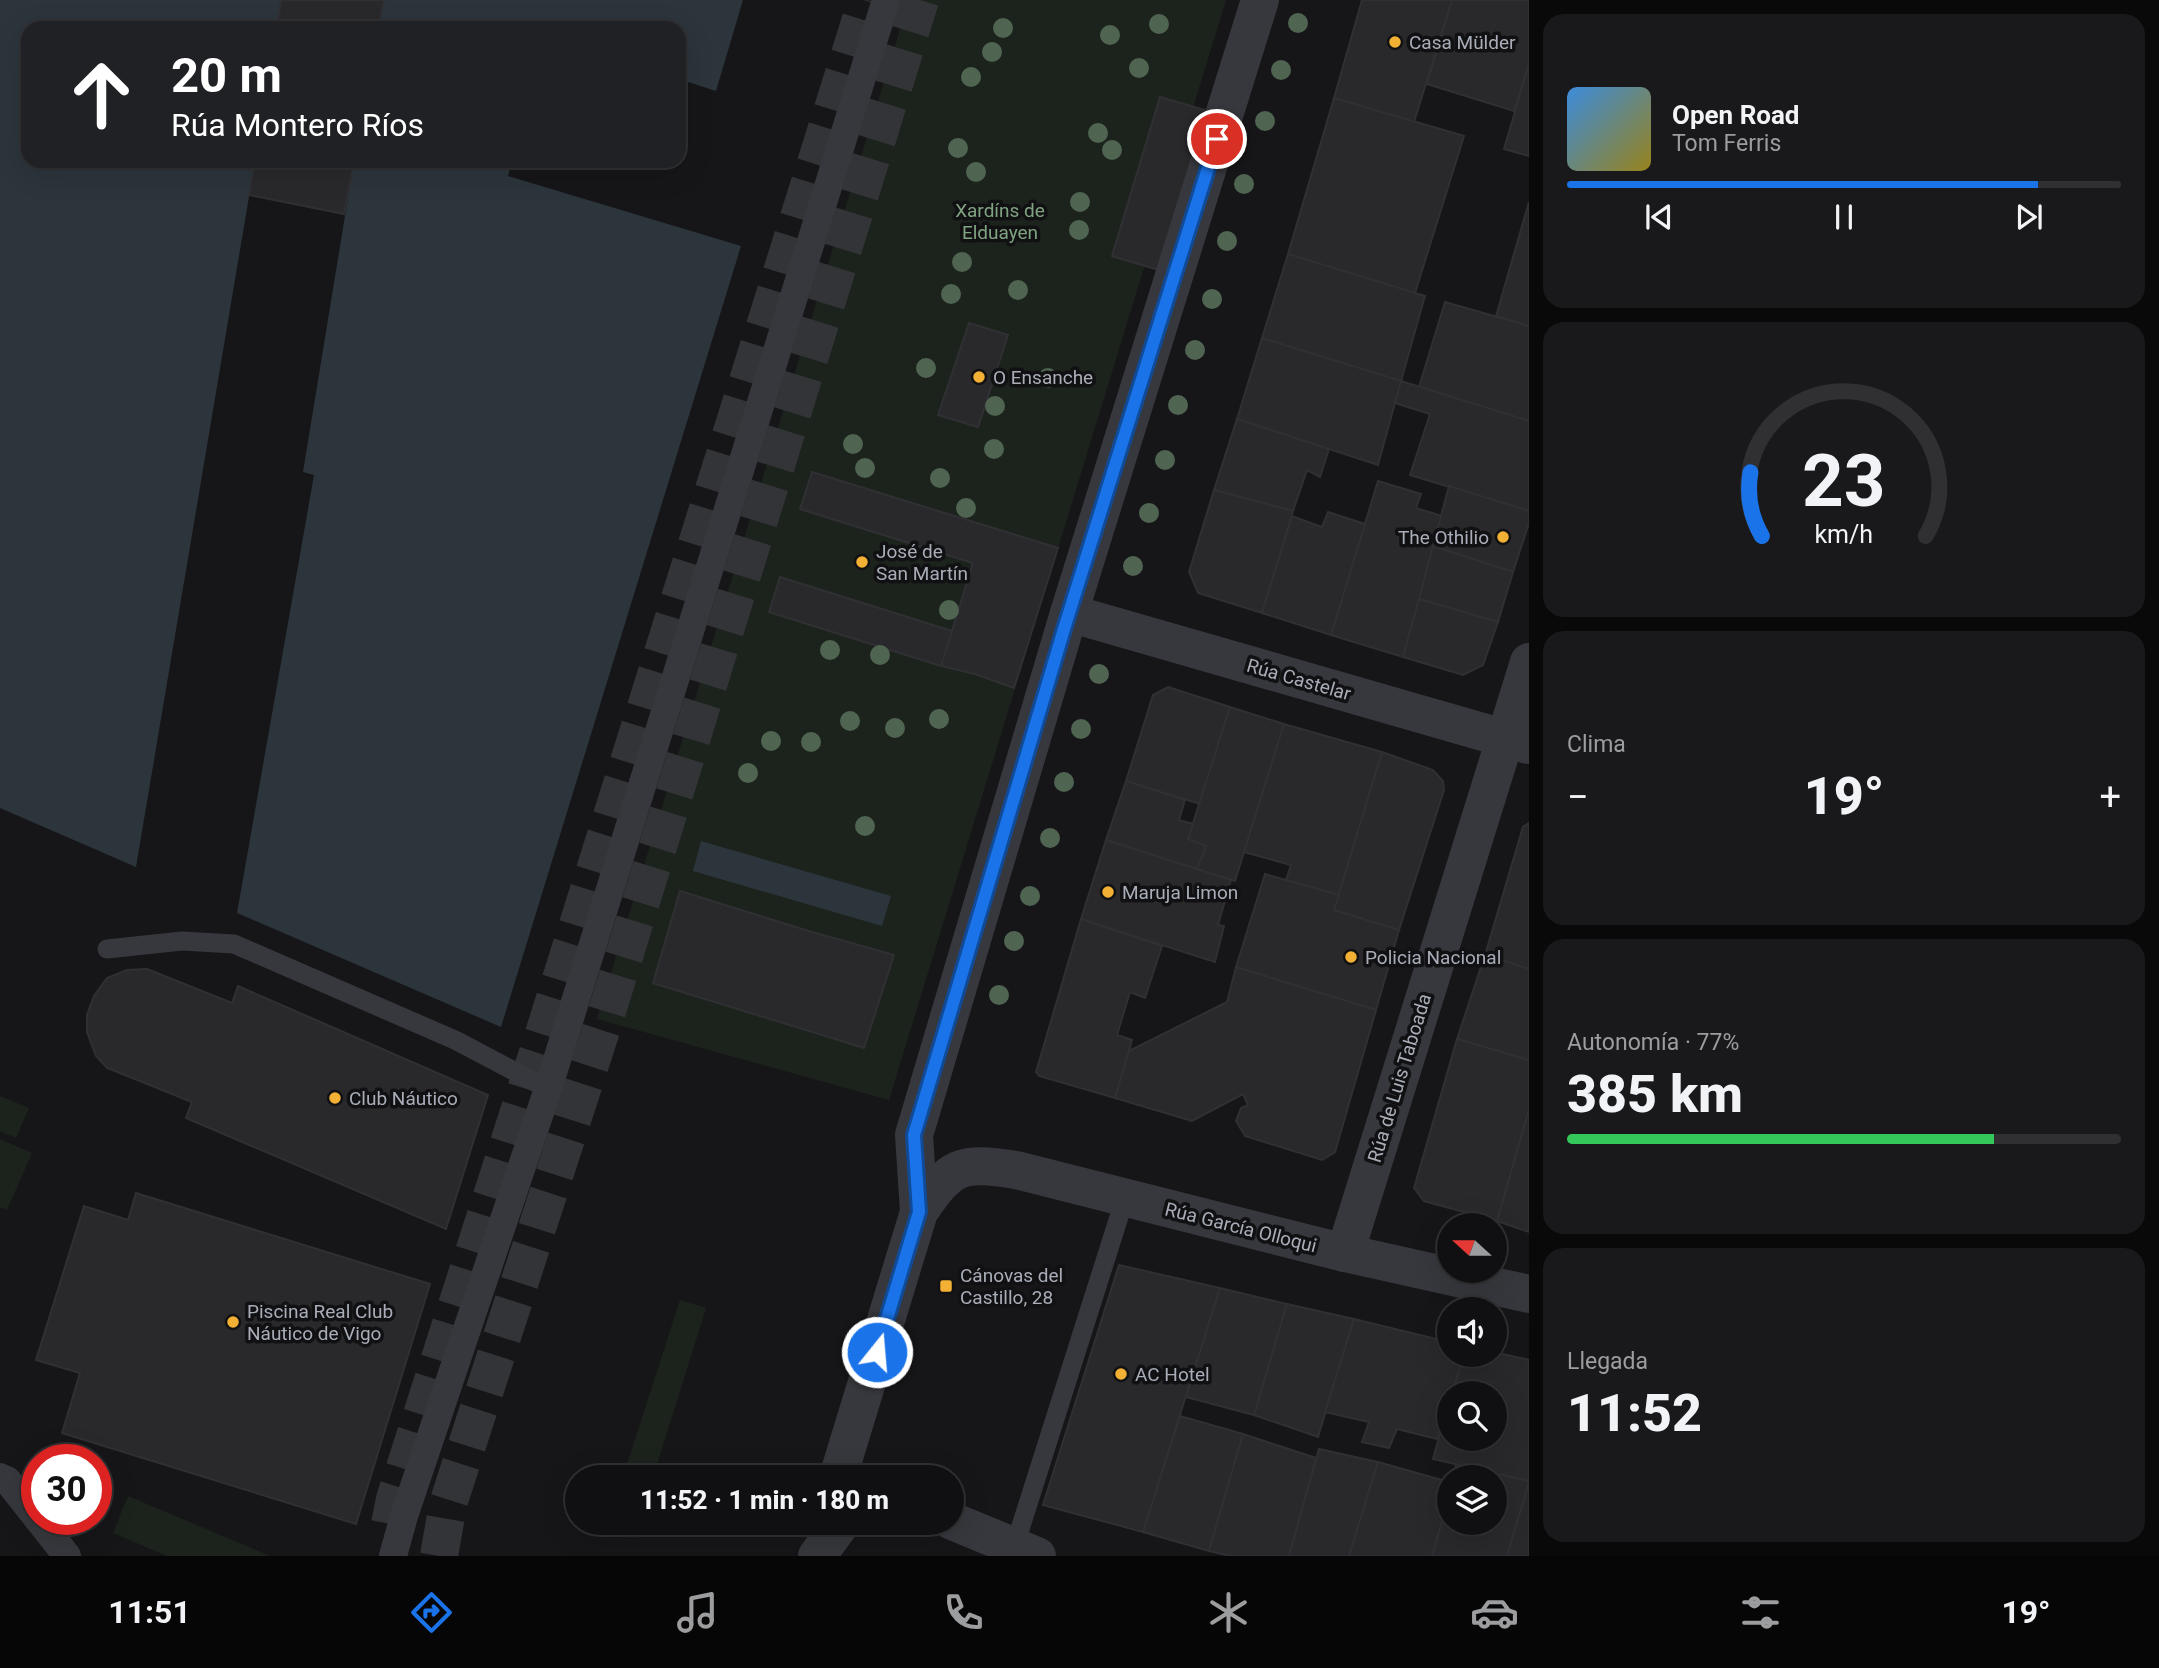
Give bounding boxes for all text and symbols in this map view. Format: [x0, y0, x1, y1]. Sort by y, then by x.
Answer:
place label: Casa Mülder [1409, 31, 1516, 54]
marker: Casa Mülder [1387, 34, 1403, 50]
text: 20 m [171, 47, 282, 104]
icon: ahead [56, 49, 147, 140]
text: Open Road [1672, 100, 1800, 130]
text: Rúa Montero Ríos [171, 106, 424, 144]
pin [1187, 109, 1247, 169]
icon: arrive [1198, 120, 1236, 158]
text: Tom Ferris [1672, 130, 1781, 157]
icon: previous [1640, 198, 1678, 236]
icon: pause [1825, 198, 1863, 236]
icon: next [2010, 198, 2048, 236]
park label: Xardíns de Elduayen [955, 199, 1045, 244]
place label: O Ensanche [993, 366, 1093, 389]
marker: O Ensanche [971, 369, 987, 385]
text: 23 [1802, 438, 1886, 524]
text: km/h [1815, 519, 1873, 548]
place label: The Othilio [1398, 526, 1489, 549]
marker: The Othilio [1495, 529, 1511, 545]
place label: José de San Martín [876, 540, 968, 585]
marker: José de San Martín [854, 554, 870, 570]
street label: Rúa Castelar [1244, 654, 1354, 705]
text: Clima [1567, 731, 1626, 758]
text: 19° [1804, 766, 1884, 827]
text: − [1567, 775, 1589, 819]
text: + [2099, 775, 2121, 819]
place label: Maruja Limon [1122, 881, 1238, 904]
marker: Maruja Limon [1100, 884, 1116, 900]
place label: Policia Nacional [1365, 946, 1501, 969]
marker: Policia Nacional [1343, 949, 1359, 965]
street label: Rúa de Luis Taboada [1363, 991, 1436, 1165]
text: Autonomía · 77% [1567, 1029, 1739, 1056]
text: 385 km [1567, 1064, 1743, 1125]
place label: Club Náutico [349, 1087, 458, 1110]
marker: Club Náutico [327, 1090, 343, 1106]
street label: Rúa García Olloqui [1163, 1198, 1319, 1257]
north arrow [1437, 1213, 1507, 1283]
map controls [1437, 1213, 1507, 1535]
place label: Cánovas del Castillo, 28 [960, 1264, 1063, 1309]
marker: Cánovas del Castillo, 28 [938, 1278, 954, 1294]
button: sound [1437, 1297, 1507, 1367]
place label: Piscina Real Club Náutico de Vigo [247, 1300, 393, 1345]
marker: Piscina Real Club Náutico de Vigo [225, 1314, 241, 1330]
position arrow [840, 1315, 914, 1389]
text: Llegada [1567, 1348, 1648, 1375]
place label: AC Hotel [1135, 1363, 1210, 1386]
marker: AC Hotel [1113, 1366, 1129, 1382]
button: search [1437, 1381, 1507, 1451]
text: 11:52 [1567, 1383, 1702, 1444]
speed limit sign: 30 [21, 1444, 112, 1535]
button: layers [1437, 1465, 1507, 1535]
text: 11:52 · 1 min · 180 m [640, 1485, 889, 1515]
icon: directions [407, 1588, 456, 1637]
icon: music [673, 1588, 722, 1637]
icon: phone [939, 1588, 988, 1637]
icon: climate [1204, 1588, 1253, 1637]
icon: car [1470, 1588, 1519, 1637]
icon: filters [1736, 1588, 1785, 1637]
text: 11:51 [108, 1593, 191, 1631]
text: 19° [2001, 1593, 2051, 1631]

